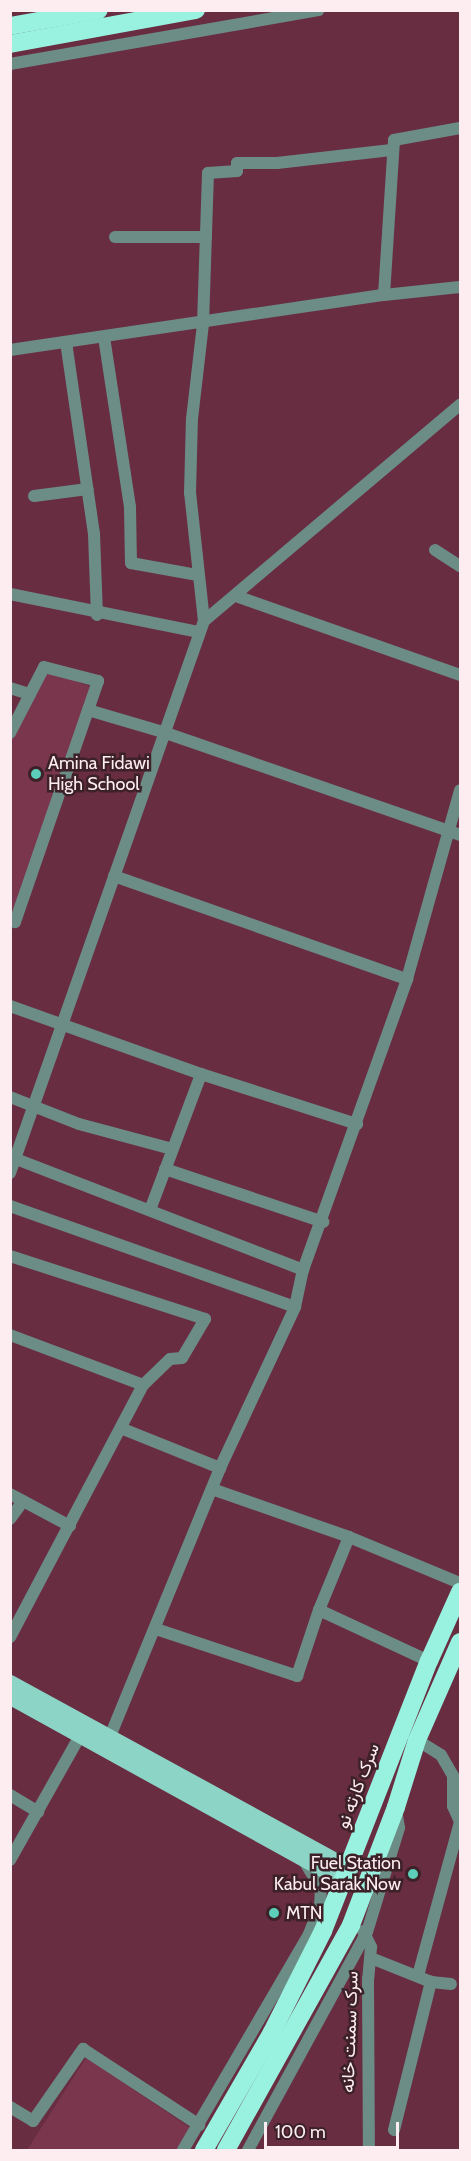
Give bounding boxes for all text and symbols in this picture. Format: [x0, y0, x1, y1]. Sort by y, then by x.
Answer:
place label: Amina Fidawi High School [48, 753, 150, 795]
marker: Amina Fidawi High School [29, 767, 43, 781]
street label: سرک کارته نو [332, 1740, 384, 1832]
place label: Fuel Station Kabul Sarak Now [274, 1853, 401, 1896]
marker: Fuel Station Kabul Sarak Now [406, 1867, 420, 1881]
place label: MTN [286, 1902, 322, 1924]
marker: MTN [267, 1906, 281, 1920]
street label: سرک سمنت خانه [337, 1971, 363, 2093]
scale bar [267, 2110, 402, 2148]
text: 100 m [275, 2121, 326, 2143]

